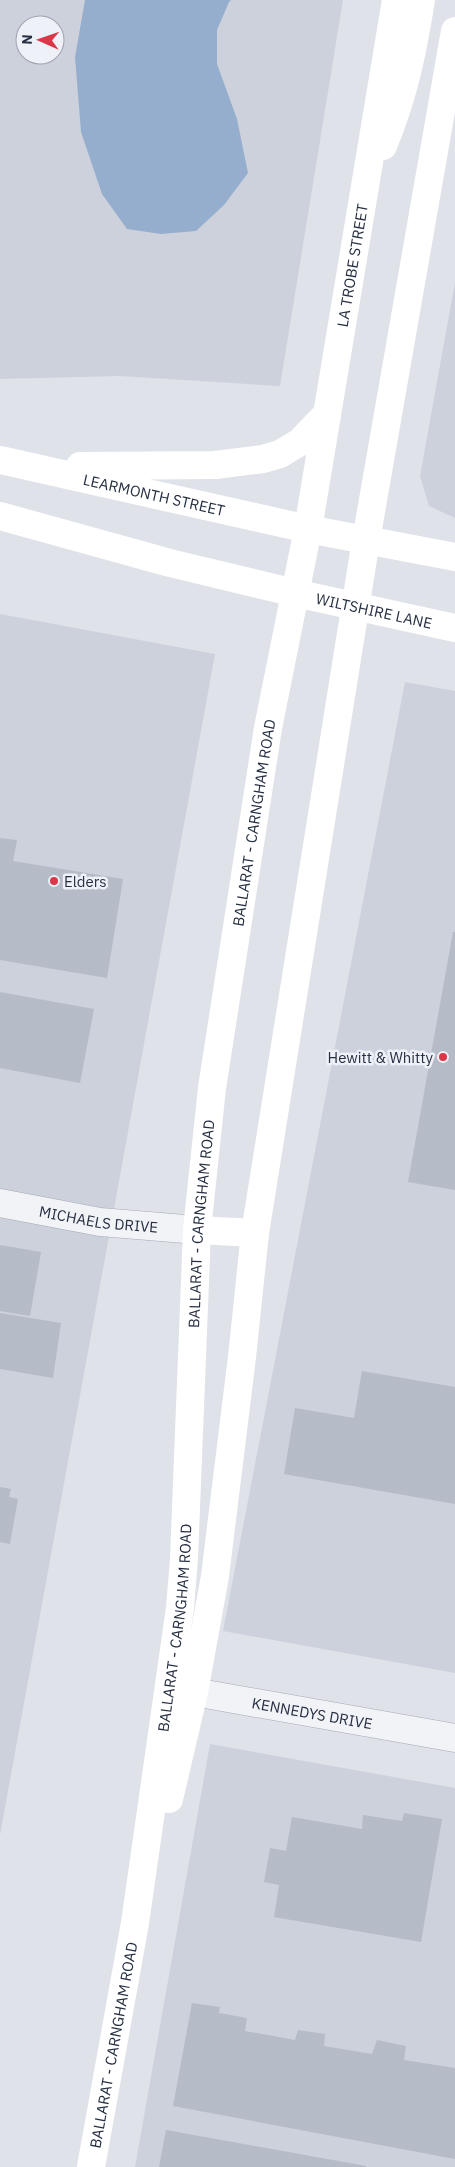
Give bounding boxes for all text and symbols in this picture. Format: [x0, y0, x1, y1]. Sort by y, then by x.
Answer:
north arrow [15, 15, 65, 65]
text: N [18, 34, 36, 45]
street label: LA TROBE STREET [332, 202, 372, 328]
street label: LEARMONTH STREET [82, 469, 227, 520]
street label: WILTSHIRE LANE [314, 588, 434, 632]
street label: BALLARAT - CARNGHAM ROAD [228, 717, 279, 927]
place label: Elders [64, 872, 107, 891]
marker: Elders [48, 875, 60, 887]
place label: Hewitt & Whitty [328, 1048, 434, 1067]
marker: Hewitt & Whitty [437, 1051, 449, 1063]
street label: BALLARAT - CARNGHAM ROAD [184, 1119, 218, 1329]
street label: MICHAELS DRIVE [38, 1201, 159, 1236]
street label: BALLARAT - CARNGHAM ROAD [153, 1523, 195, 1733]
street label: KENNEDYS DRIVE [250, 1693, 374, 1733]
street label: BALLARAT - CARNGHAM ROAD [85, 1940, 141, 2150]

